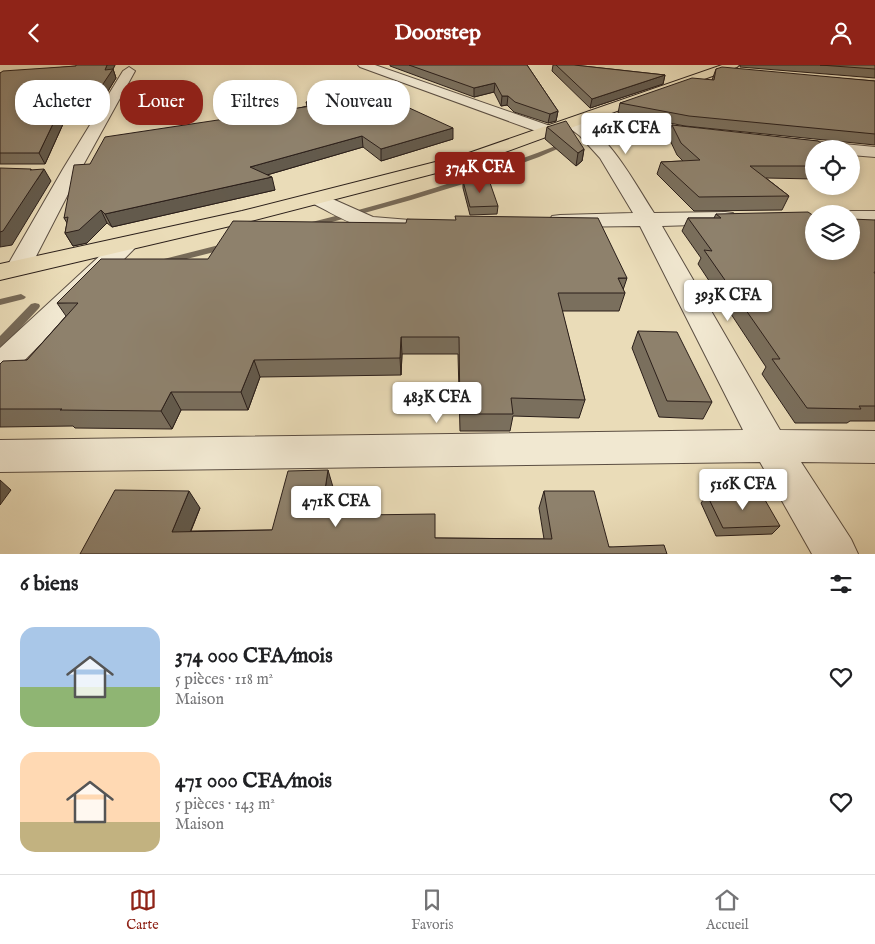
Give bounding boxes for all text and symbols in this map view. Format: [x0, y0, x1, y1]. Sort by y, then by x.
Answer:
icon: back [20, 19, 48, 47]
text: Doorstep [394, 19, 481, 47]
icon: person [827, 19, 855, 47]
chip: Acheter [15, 80, 110, 125]
chip: Louer [120, 80, 203, 125]
chip: Filtres [213, 80, 297, 125]
chip: Nouveau [307, 80, 410, 125]
pin: 461K CFA [574, 113, 678, 155]
text: 461K CFA [592, 119, 660, 139]
map controls [805, 140, 860, 260]
button: locate [805, 140, 860, 195]
pin: 374K CFA [428, 151, 532, 194]
text: 374K CFA [446, 158, 514, 178]
button: layers [805, 205, 860, 260]
pin: 393K CFA [676, 279, 780, 322]
text: 393K CFA [695, 286, 761, 306]
pin: 483K CFA [385, 381, 489, 424]
text: 483K CFA [403, 388, 471, 408]
pin: 516K CFA [691, 469, 795, 511]
text: 516K CFA [710, 475, 776, 495]
pin: 471K CFA [284, 485, 388, 528]
text: 471K CFA [302, 492, 370, 512]
icon: filters [827, 570, 855, 598]
text: 6 biens [20, 571, 78, 598]
text: 374 000 CFA/mois [175, 643, 333, 670]
icon: home [60, 647, 120, 707]
icon: heart [827, 663, 855, 691]
text: 5 pièces · 118 m² [175, 670, 273, 690]
text: Maison [175, 690, 224, 710]
text: 471 000 CFA/mois [175, 768, 332, 795]
icon: home [60, 772, 120, 832]
icon: heart [827, 788, 855, 816]
text: 5 pièces · 143 m² [175, 795, 275, 815]
text: Maison [175, 815, 224, 835]
tab: Carte [126, 886, 159, 934]
tab: Favoris [411, 886, 453, 934]
tab: Accueil [706, 886, 749, 934]

